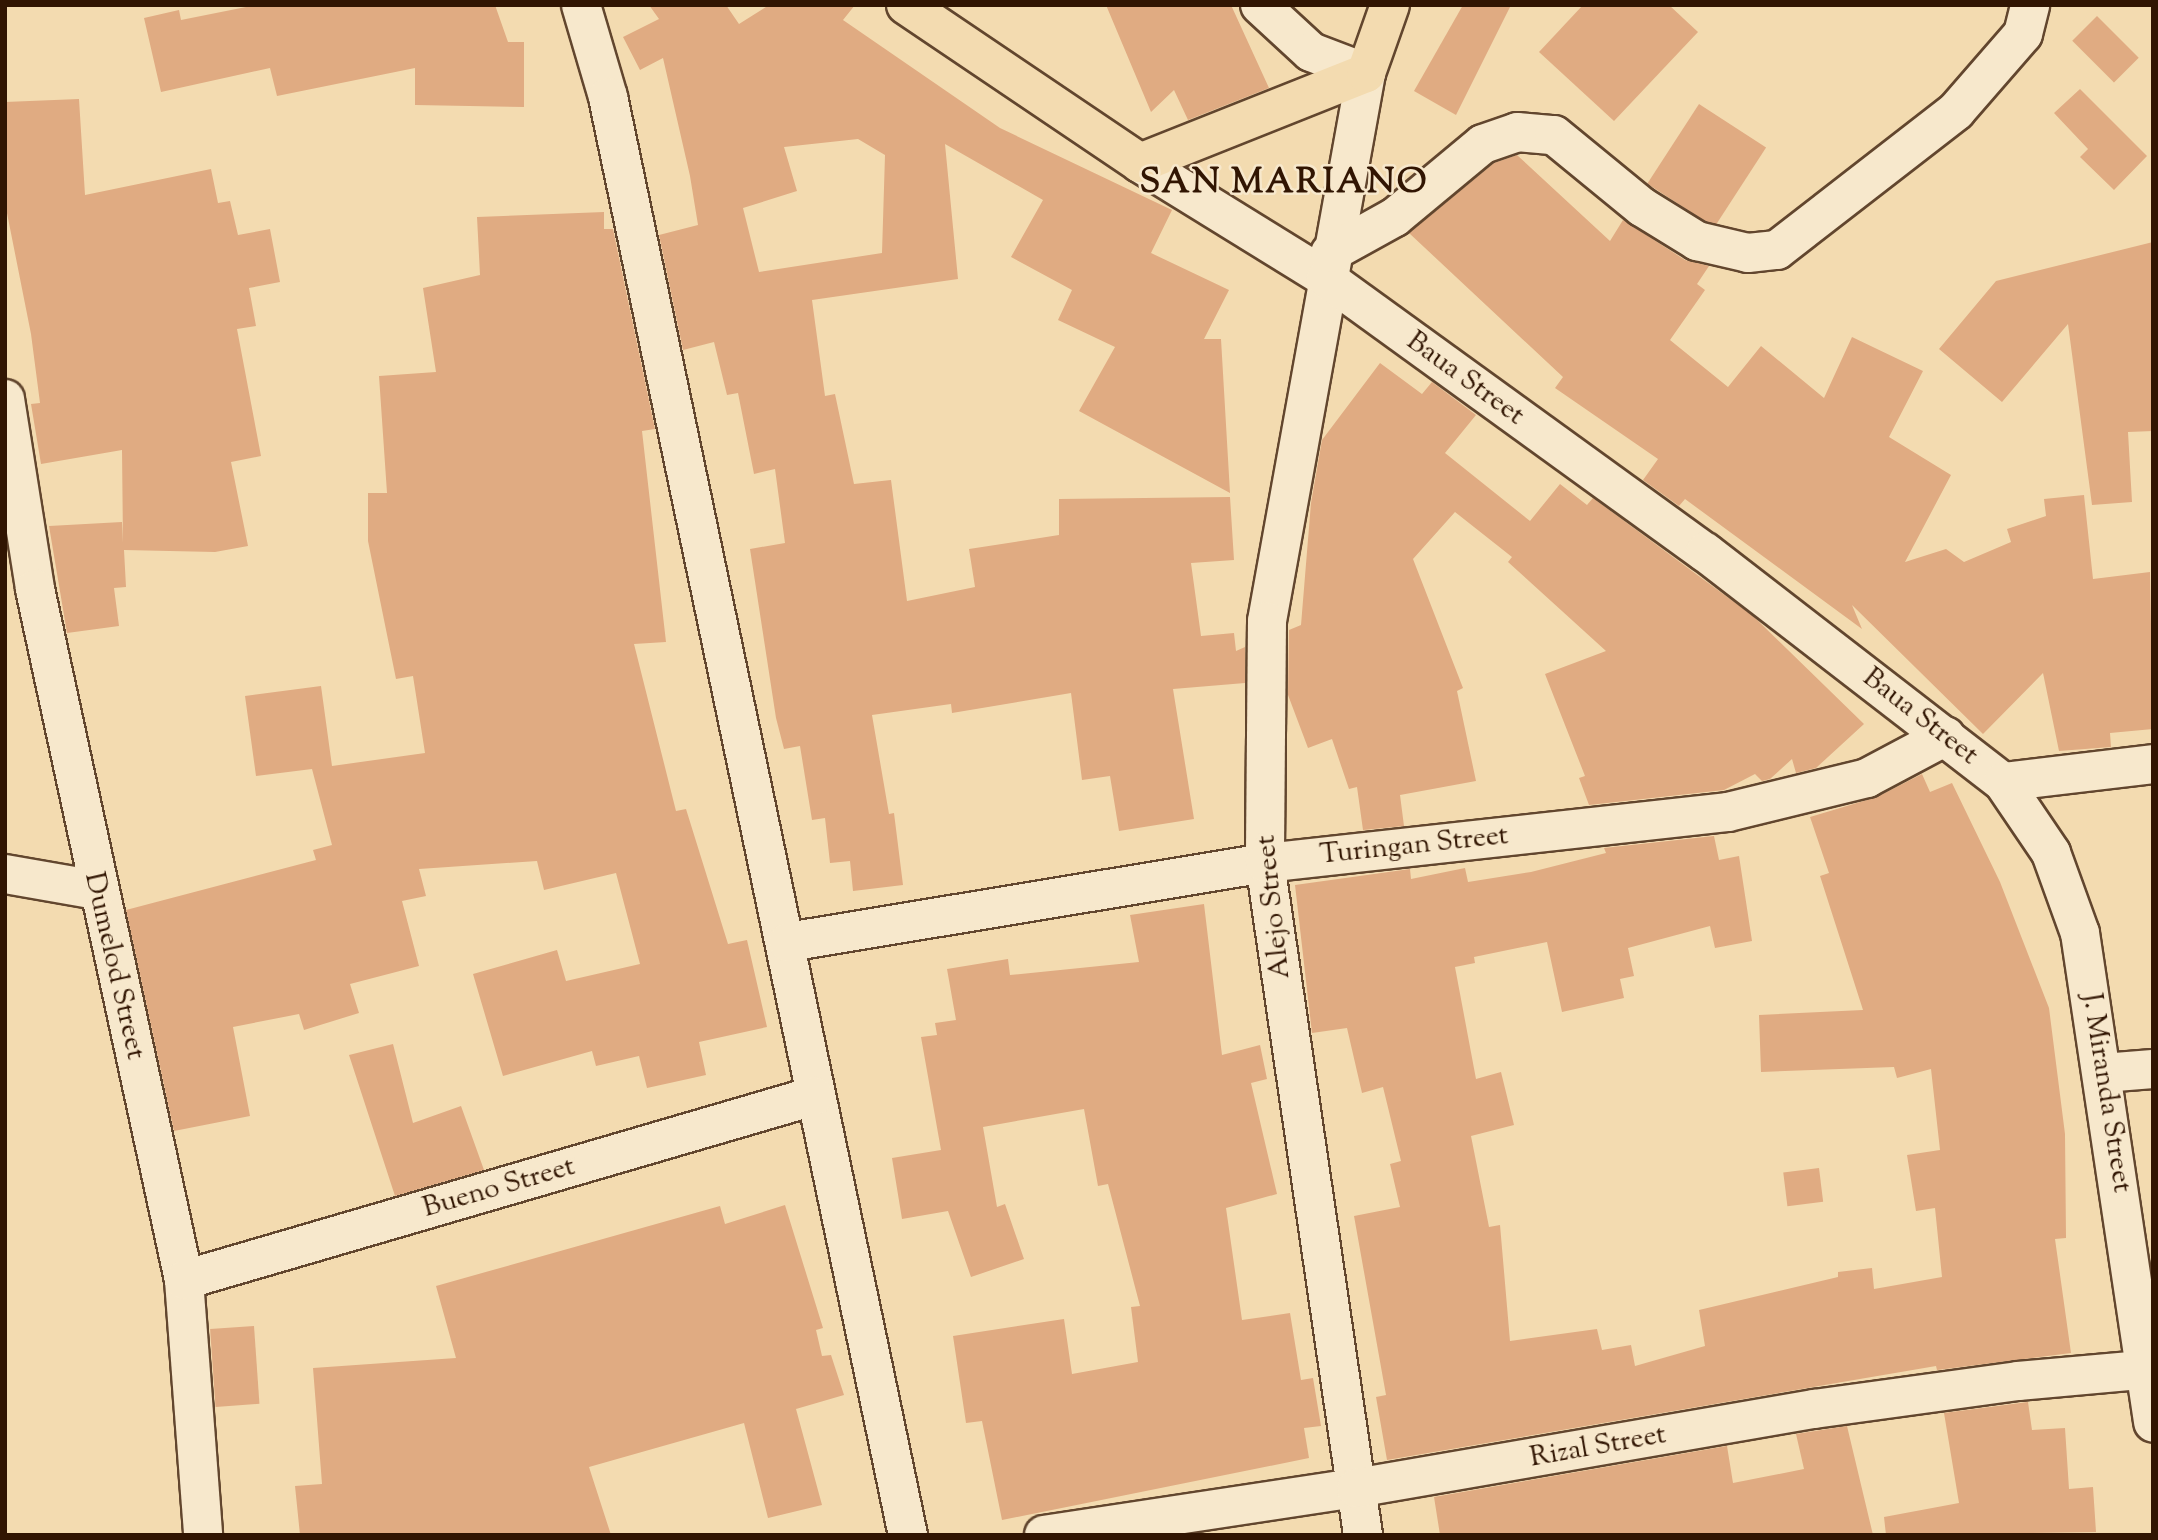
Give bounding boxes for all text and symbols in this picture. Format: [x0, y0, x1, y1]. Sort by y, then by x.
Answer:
district label: SAN MARIANO [1141, 163, 1427, 205]
street label: Baua Street [1400, 325, 1530, 433]
street label: Baua Street [1856, 661, 1984, 773]
street label: Turingan Street [1318, 819, 1510, 873]
street label: Alejo Street [1250, 833, 1298, 981]
street label: Dumelod Street [76, 869, 152, 1063]
street label: J. Miranda Street [2074, 991, 2138, 1195]
street label: Bueno Street [419, 1150, 579, 1226]
street label: Rizal Street [1527, 1419, 1669, 1475]

